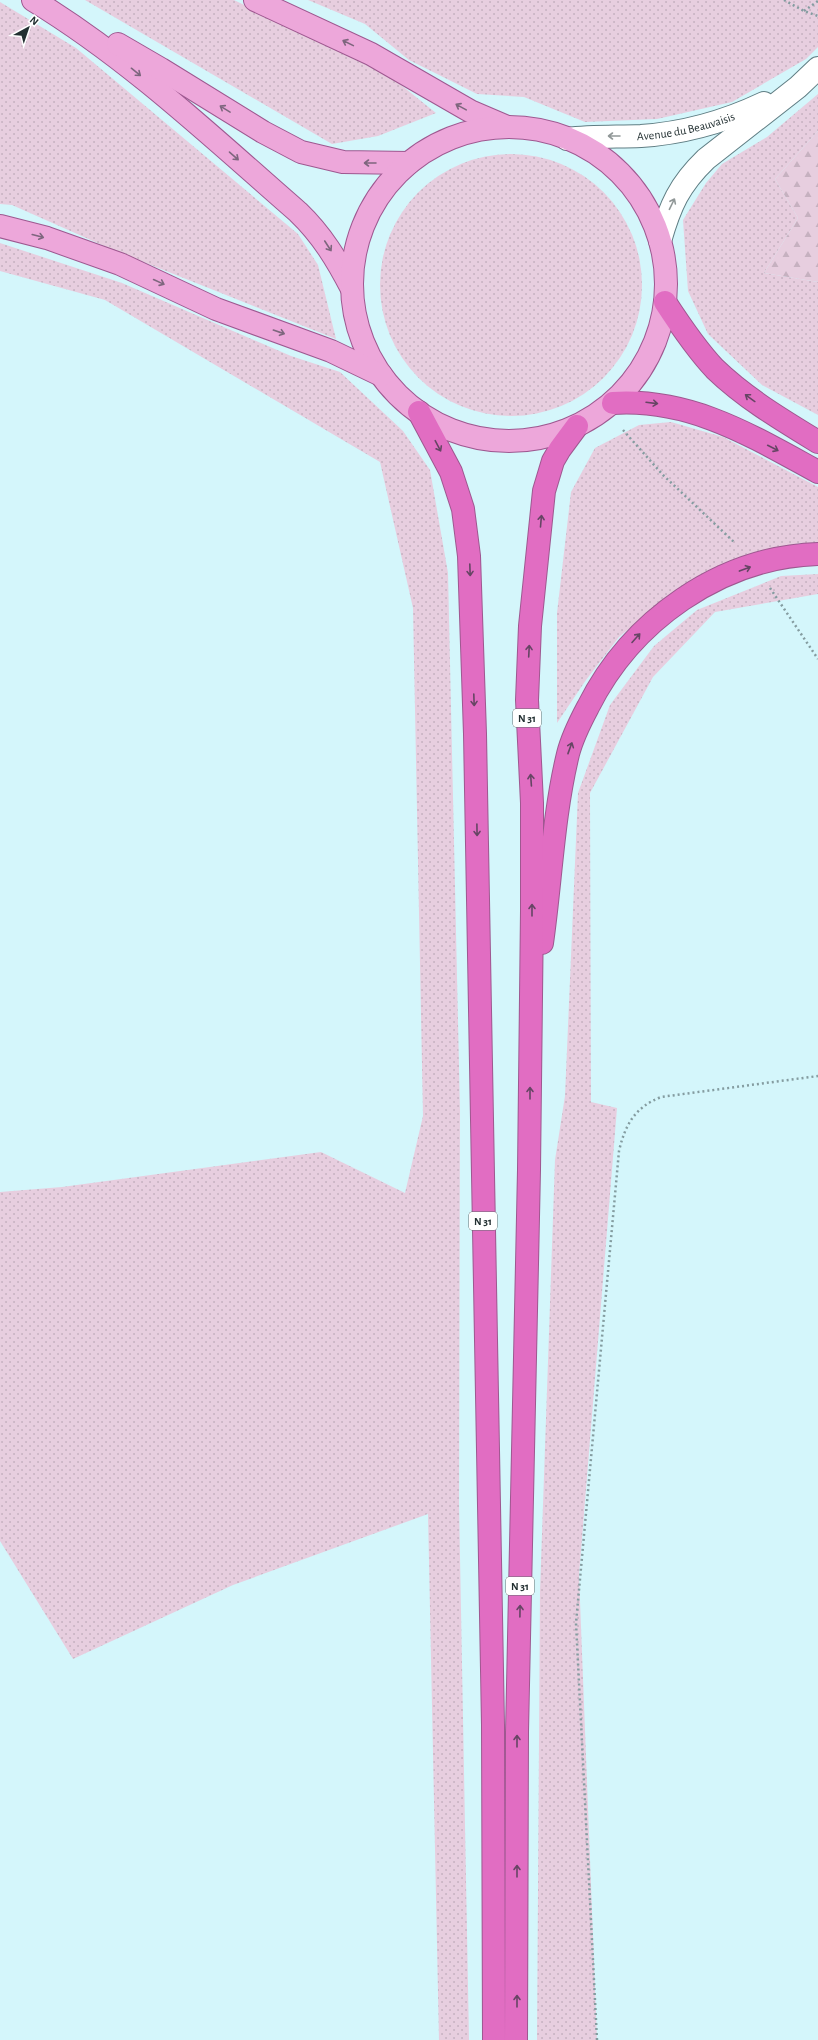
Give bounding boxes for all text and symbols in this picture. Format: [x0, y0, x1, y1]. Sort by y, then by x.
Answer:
north arrow [8, 8, 48, 48]
text: N [28, 14, 41, 27]
one-way arrow [343, 39, 355, 46]
one-way arrow [130, 67, 141, 76]
one-way arrow [456, 102, 468, 110]
one-way arrow [220, 105, 231, 113]
street label: Avenue du Beauvaisis [637, 110, 736, 142]
one-way arrow [608, 132, 621, 140]
one-way arrow [229, 152, 240, 161]
one-way arrow [364, 159, 377, 167]
one-way arrow [669, 198, 676, 210]
one-way arrow [31, 233, 44, 240]
one-way arrow [324, 240, 332, 251]
one-way arrow [153, 279, 165, 286]
one-way arrow [273, 328, 285, 336]
one-way arrow [745, 394, 756, 402]
one-way arrow [645, 399, 658, 407]
one-way arrow [435, 439, 442, 451]
one-way arrow [766, 445, 778, 452]
one-way arrow [537, 515, 544, 528]
one-way arrow [466, 563, 473, 576]
one-way arrow [738, 564, 750, 572]
one-way arrow [632, 633, 641, 643]
one-way arrow [526, 645, 533, 658]
one-way arrow [470, 693, 478, 706]
road number: N 31 [513, 709, 541, 727]
one-way arrow [567, 743, 575, 755]
one-way arrow [527, 774, 534, 787]
one-way arrow [473, 823, 481, 836]
one-way arrow [528, 904, 535, 917]
one-way arrow [526, 1087, 534, 1100]
road number: N 31 [469, 1212, 497, 1230]
road number: N 31 [506, 1577, 534, 1595]
one-way arrow [516, 1605, 524, 1618]
one-way arrow [513, 1735, 521, 1748]
one-way arrow [513, 1865, 521, 1878]
one-way arrow [513, 1995, 521, 2008]

